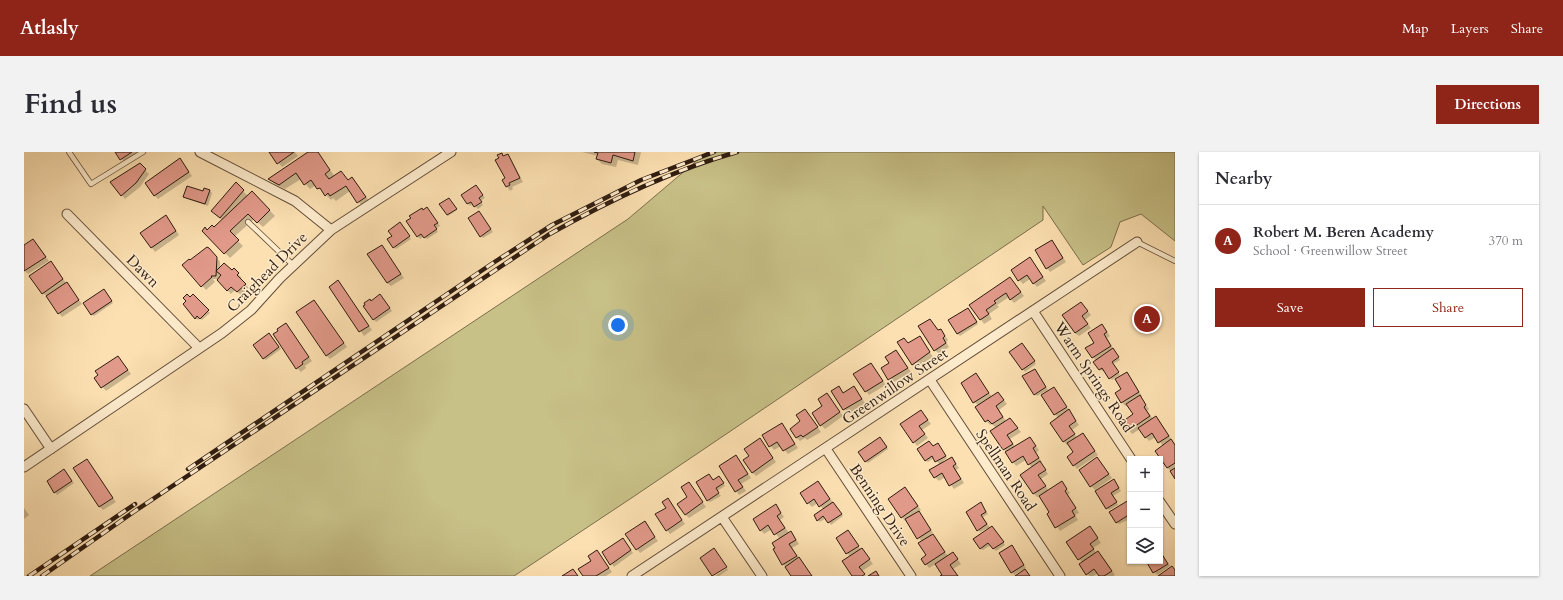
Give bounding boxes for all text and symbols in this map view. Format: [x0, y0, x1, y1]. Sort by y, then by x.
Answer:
text: Atlasly [20, 15, 79, 41]
text: Map [1402, 19, 1429, 38]
text: Layers [1451, 19, 1489, 38]
text: Share [1511, 19, 1543, 38]
text: Find us [24, 85, 117, 123]
button: Directions [1436, 85, 1539, 124]
text: Nearby [1215, 167, 1272, 190]
text: Robert M. Beren Academy [1253, 222, 1434, 242]
street label: Craighead Drive [222, 227, 312, 317]
text: A [1223, 232, 1233, 250]
text: 370 m [1489, 232, 1523, 250]
text: School · Greenwillow Street [1253, 242, 1407, 260]
street label: Dawn [122, 250, 164, 292]
button: Save [1215, 288, 1365, 327]
button: Share [1373, 288, 1523, 327]
pin: A [1134, 304, 1160, 334]
your location [608, 315, 628, 335]
street label: Warm Springs Road [1049, 317, 1138, 436]
street label: Greenwillow Street [838, 343, 952, 429]
street label: Spellman Road [971, 425, 1041, 515]
map controls [1127, 456, 1163, 564]
button: + [1127, 456, 1163, 492]
street label: Benning Drive [845, 460, 915, 550]
button: − [1127, 492, 1163, 528]
button: layers [1127, 528, 1163, 564]

